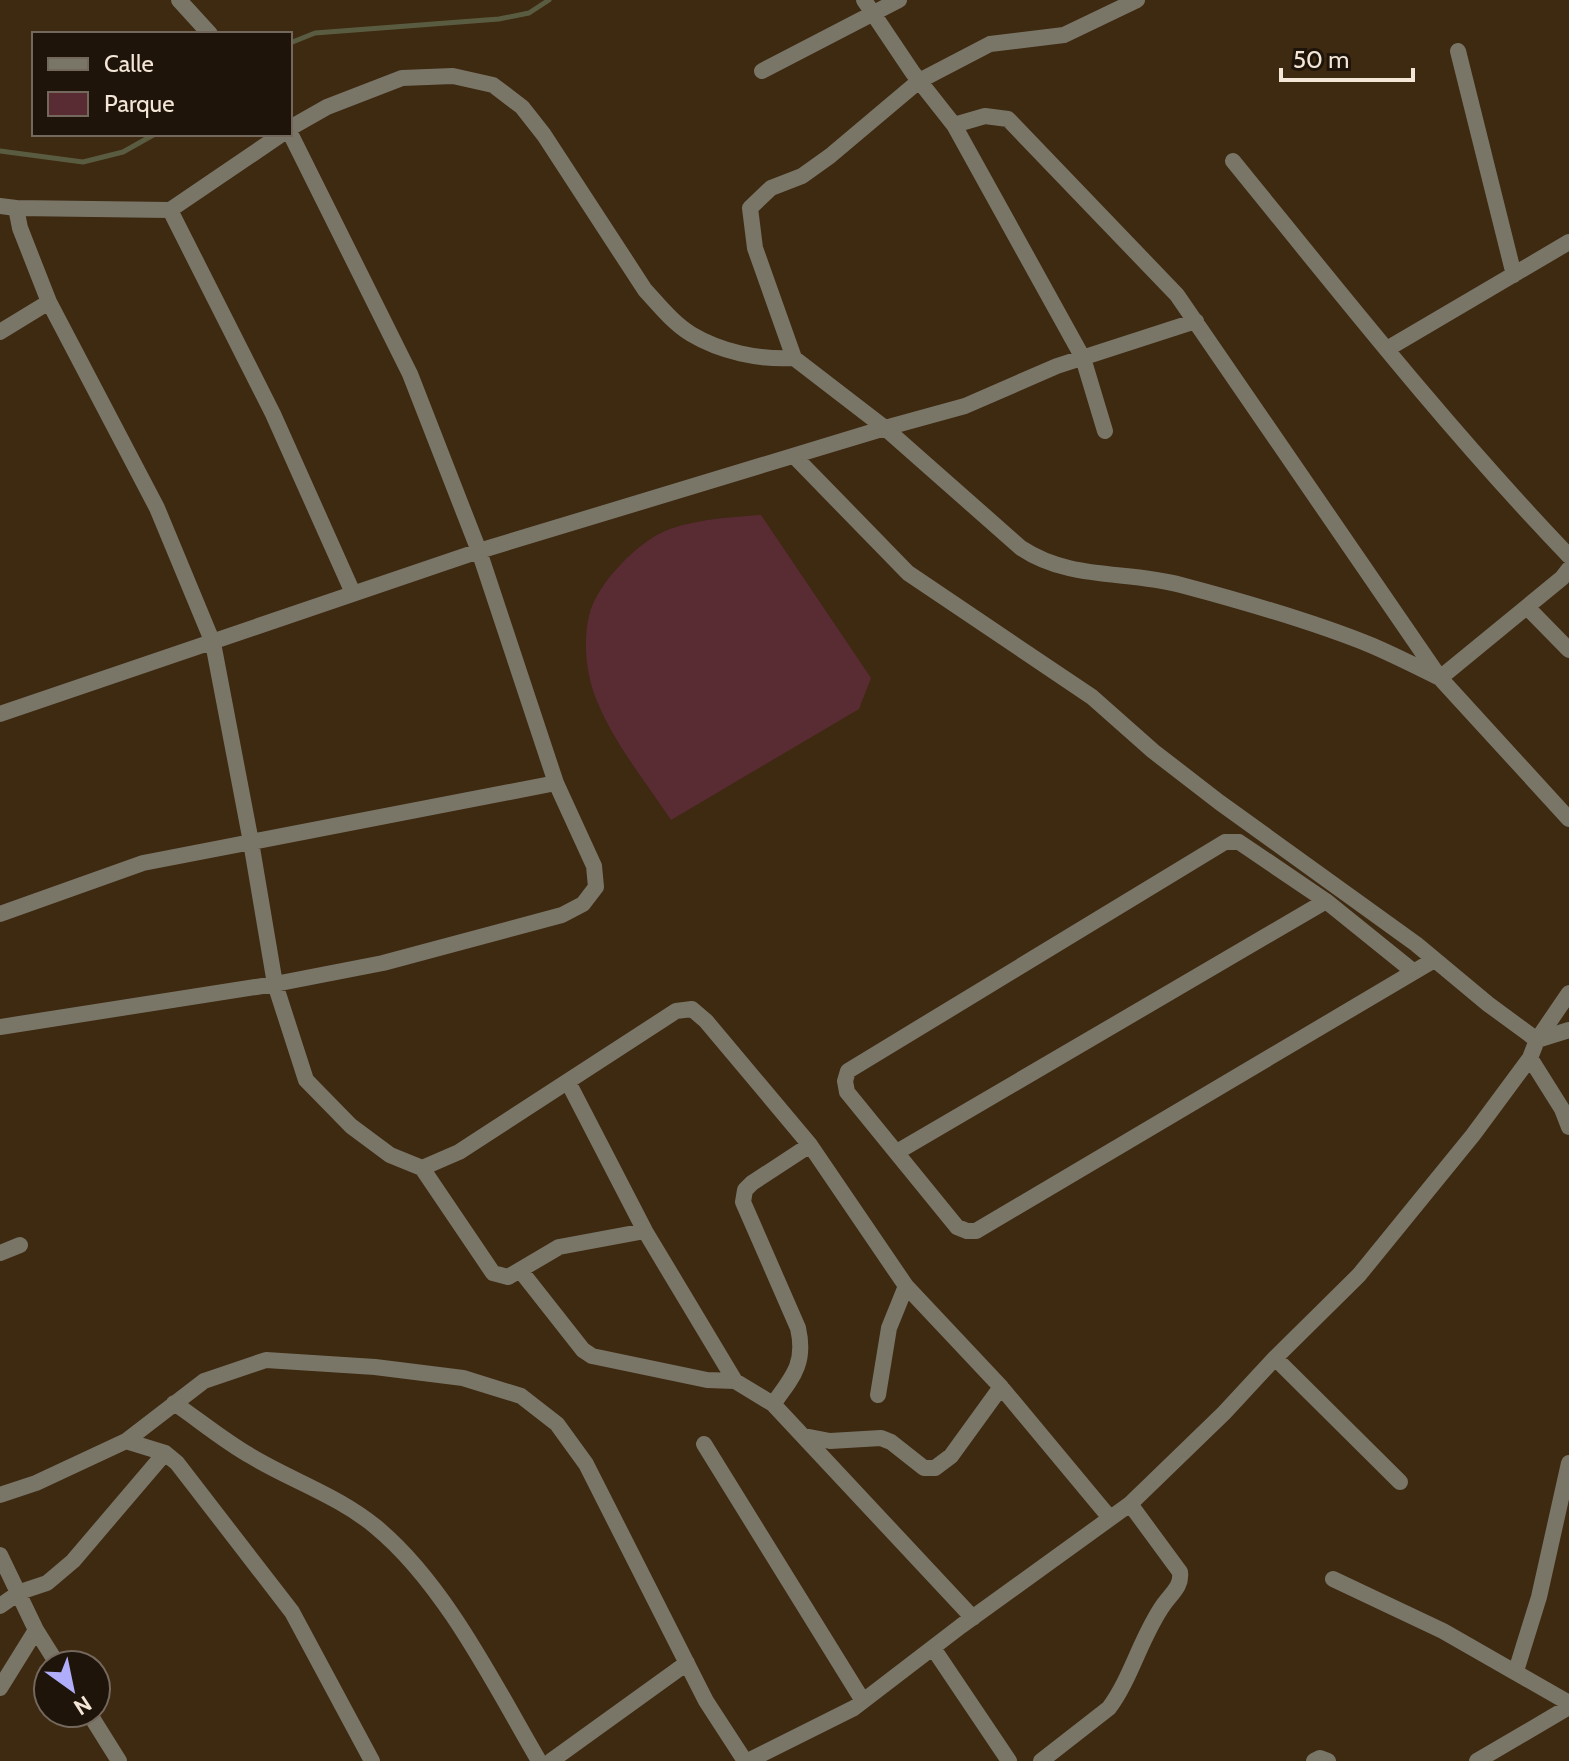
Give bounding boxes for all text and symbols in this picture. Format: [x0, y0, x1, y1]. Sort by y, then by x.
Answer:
legend [32, 32, 292, 136]
scale bar [1281, 32, 1413, 82]
text: 50 m [1293, 45, 1349, 74]
text: Calle [104, 49, 154, 78]
text: Parque [104, 89, 174, 118]
north arrow [32, 1649, 112, 1729]
text: N [69, 1690, 96, 1721]

